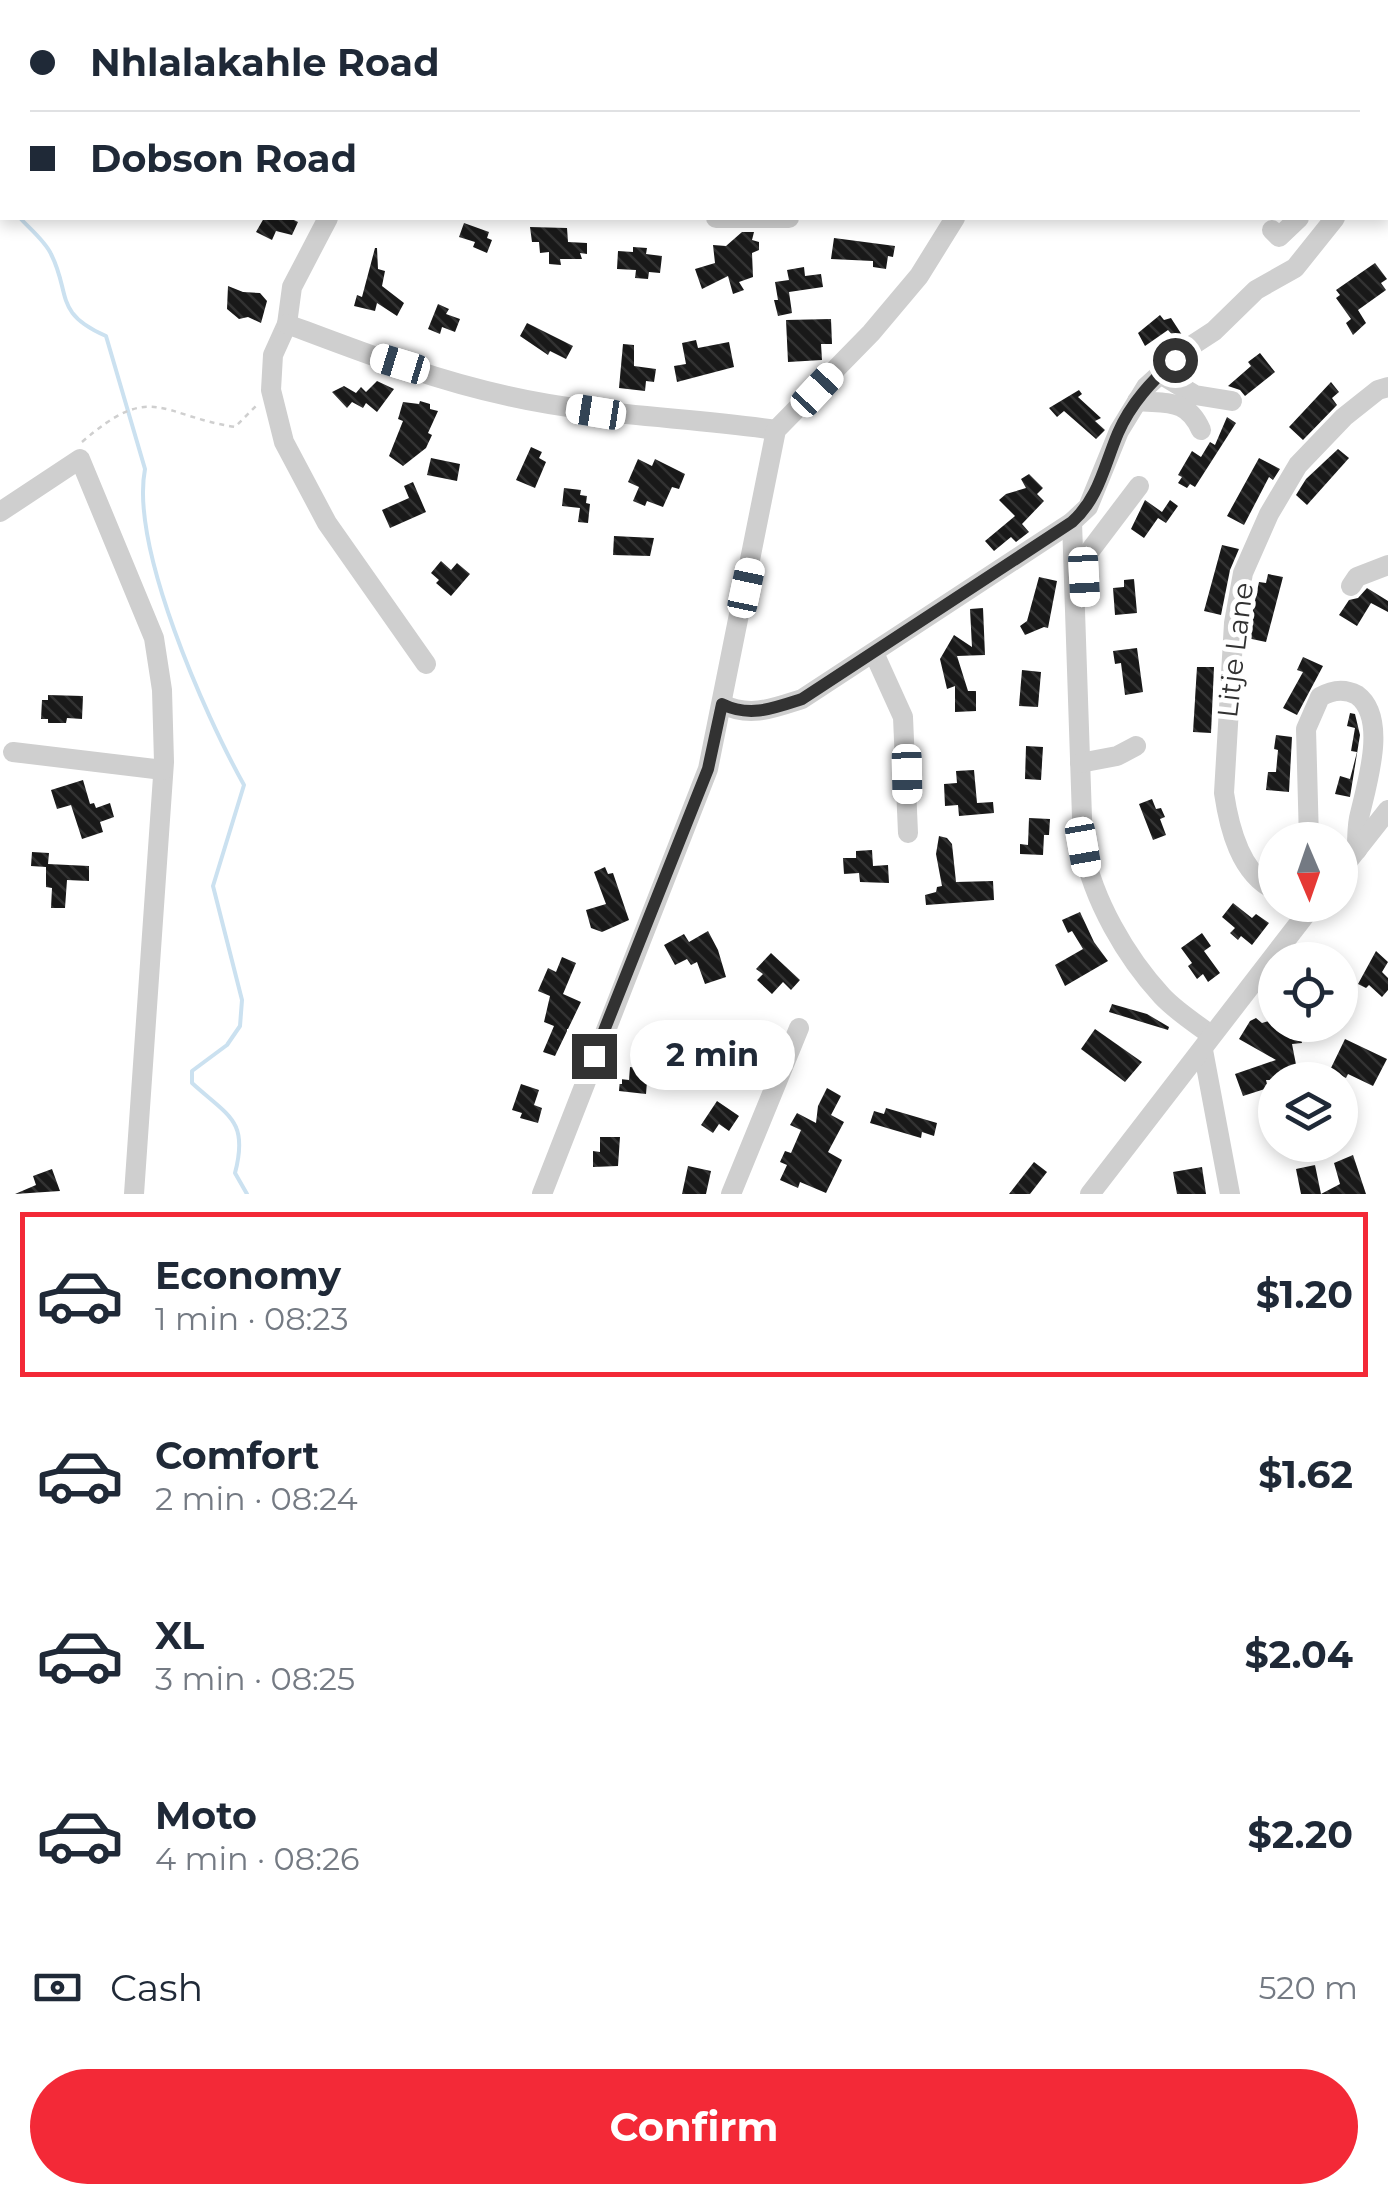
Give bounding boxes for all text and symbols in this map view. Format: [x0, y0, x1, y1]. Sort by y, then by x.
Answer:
text: Nhlalakahle Road [90, 39, 439, 86]
text: Dobson Road [90, 135, 357, 182]
route start [1153, 338, 1198, 383]
car [367, 341, 433, 387]
car [786, 358, 848, 422]
car [564, 392, 628, 432]
car [1067, 546, 1101, 608]
car [725, 556, 767, 620]
street label: Litje Lane [1210, 580, 1260, 720]
car [891, 744, 923, 804]
car [1063, 815, 1103, 879]
north arrow [1258, 822, 1358, 922]
map controls [1258, 822, 1358, 1162]
button: locate [1258, 942, 1358, 1042]
callout: 2 min [629, 1021, 794, 1091]
route end [572, 1034, 617, 1079]
text: 2 min [666, 1035, 759, 1074]
button: layers [1258, 1062, 1358, 1162]
icon: car [35, 1250, 125, 1340]
text: Economy [155, 1252, 341, 1299]
text: $1.20 [1256, 1271, 1353, 1318]
text: 1 min · 08:23 [155, 1299, 349, 1338]
icon: car [35, 1430, 125, 1520]
text: Comfort [155, 1432, 319, 1479]
text: $1.62 [1258, 1451, 1353, 1498]
text: 2 min · 08:24 [155, 1479, 358, 1518]
icon: car [35, 1610, 125, 1700]
text: XL [155, 1612, 204, 1659]
text: $2.04 [1245, 1631, 1353, 1678]
text: 3 min · 08:25 [155, 1659, 355, 1698]
icon: car [35, 1790, 125, 1880]
text: Moto [155, 1792, 257, 1839]
text: $2.20 [1247, 1811, 1353, 1858]
text: 4 min · 08:26 [155, 1839, 360, 1878]
icon: cash [30, 1960, 85, 2015]
text: Cash [110, 1964, 203, 2011]
text: 520 m [1258, 1968, 1358, 2007]
button: Confirm [30, 2069, 1358, 2184]

